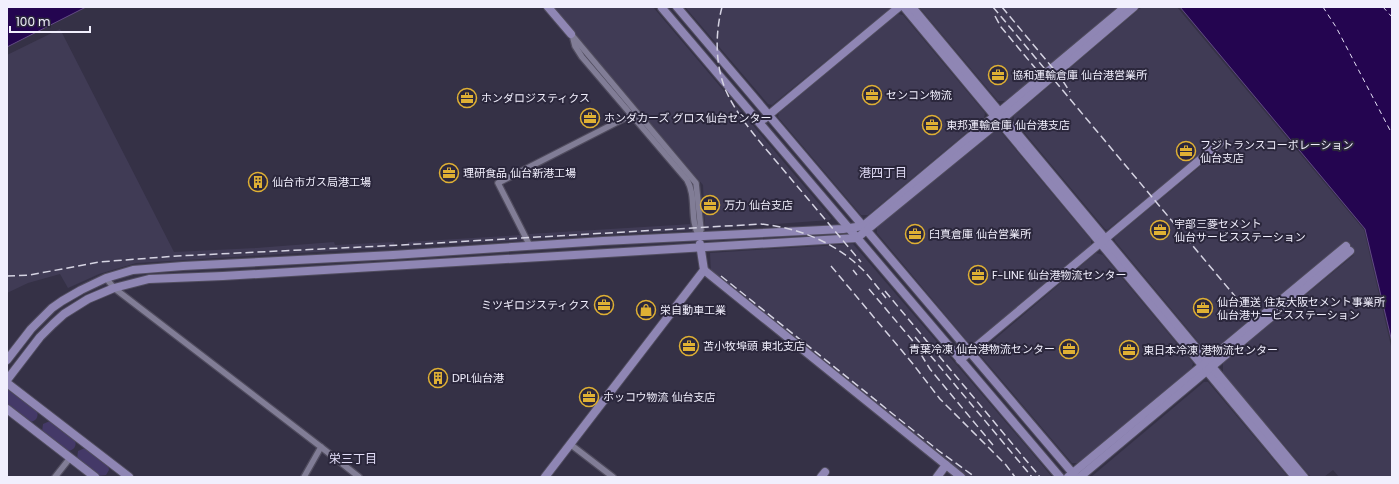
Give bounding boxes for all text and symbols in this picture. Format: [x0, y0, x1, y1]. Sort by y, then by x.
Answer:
scale bar [10, 8, 90, 34]
text: 100 m [16, 13, 50, 30]
office icon: 協和運輸倉庫 仙台港営業所 [987, 64, 1009, 86]
place label: 協和運輸倉庫 仙台港営業所 [1012, 67, 1148, 83]
office icon: センコン物流 [861, 84, 883, 106]
office icon: ホンダロジスティクス [456, 87, 478, 109]
place label: センコン物流 [886, 87, 952, 103]
place label: ホンダロジスティクス [481, 90, 590, 106]
office icon: ホンダカーズ グロス仙台センター [579, 107, 601, 129]
place label: ホンダカーズ グロス仙台センター [604, 110, 771, 126]
office icon: 東邦運輸倉庫 仙台港支店 [921, 114, 943, 136]
place label: 東邦運輸倉庫 仙台港支店 [946, 117, 1070, 133]
place label: フジトランスコーポレーション 仙台支店 [1200, 137, 1354, 166]
office icon: フジトランスコーポレーション 仙台支店 [1175, 140, 1197, 162]
office icon: 理研食品 仙台新港工場 [438, 162, 460, 184]
district label: 港四丁目 [859, 164, 907, 181]
place label: 理研食品 仙台新港工場 [463, 165, 576, 181]
building icon: 仙台市ガス局港工場 [247, 171, 269, 193]
place label: 仙台市ガス局港工場 [272, 174, 371, 190]
office icon: 万力 仙台支店 [699, 194, 721, 216]
place label: 万力 仙台支店 [724, 197, 793, 213]
place label: 宇部三菱セメント 仙台サービスステーション [1174, 216, 1306, 245]
office icon: 宇部三菱セメント 仙台サービスステーション [1149, 219, 1171, 241]
office icon: 臼真倉庫 仙台営業所 [904, 223, 926, 245]
place label: 臼真倉庫 仙台営業所 [929, 226, 1032, 242]
office icon: F-LINE 仙台港物流センター [967, 264, 989, 286]
place label: F-LINE 仙台港物流センター [992, 267, 1126, 283]
office icon: ミツギロジスティクス [593, 294, 615, 316]
place label: 仙台運送 住友大阪セメント事業所 仙台港サービスステーション [1217, 294, 1386, 323]
place label: ミツギロジスティクス [481, 297, 590, 313]
office icon: 仙台運送 住友大阪セメント事業所 仙台港サービスステーション [1192, 297, 1214, 319]
shop icon: 栄自動車工業 [635, 299, 657, 321]
place label: 栄自動車工業 [660, 302, 726, 318]
office icon: 苫小牧埠頭 東北支店 [678, 335, 700, 357]
place label: 苫小牧埠頭 東北支店 [703, 338, 805, 354]
office icon: 青葉冷凍 仙台港物流センター [1058, 338, 1080, 360]
office icon: 東日本冷凍 港物流センター [1118, 339, 1140, 361]
place label: 青葉冷凍 仙台港物流センター [909, 341, 1055, 357]
place label: 東日本冷凍 港物流センター [1143, 342, 1278, 358]
building icon: DPL仙台港 [427, 367, 449, 389]
place label: DPL仙台港 [452, 370, 504, 386]
office icon: ホッコウ物流 仙台支店 [578, 386, 600, 408]
place label: ホッコウ物流 仙台支店 [603, 389, 716, 405]
district label: 栄三丁目 [329, 450, 377, 467]

